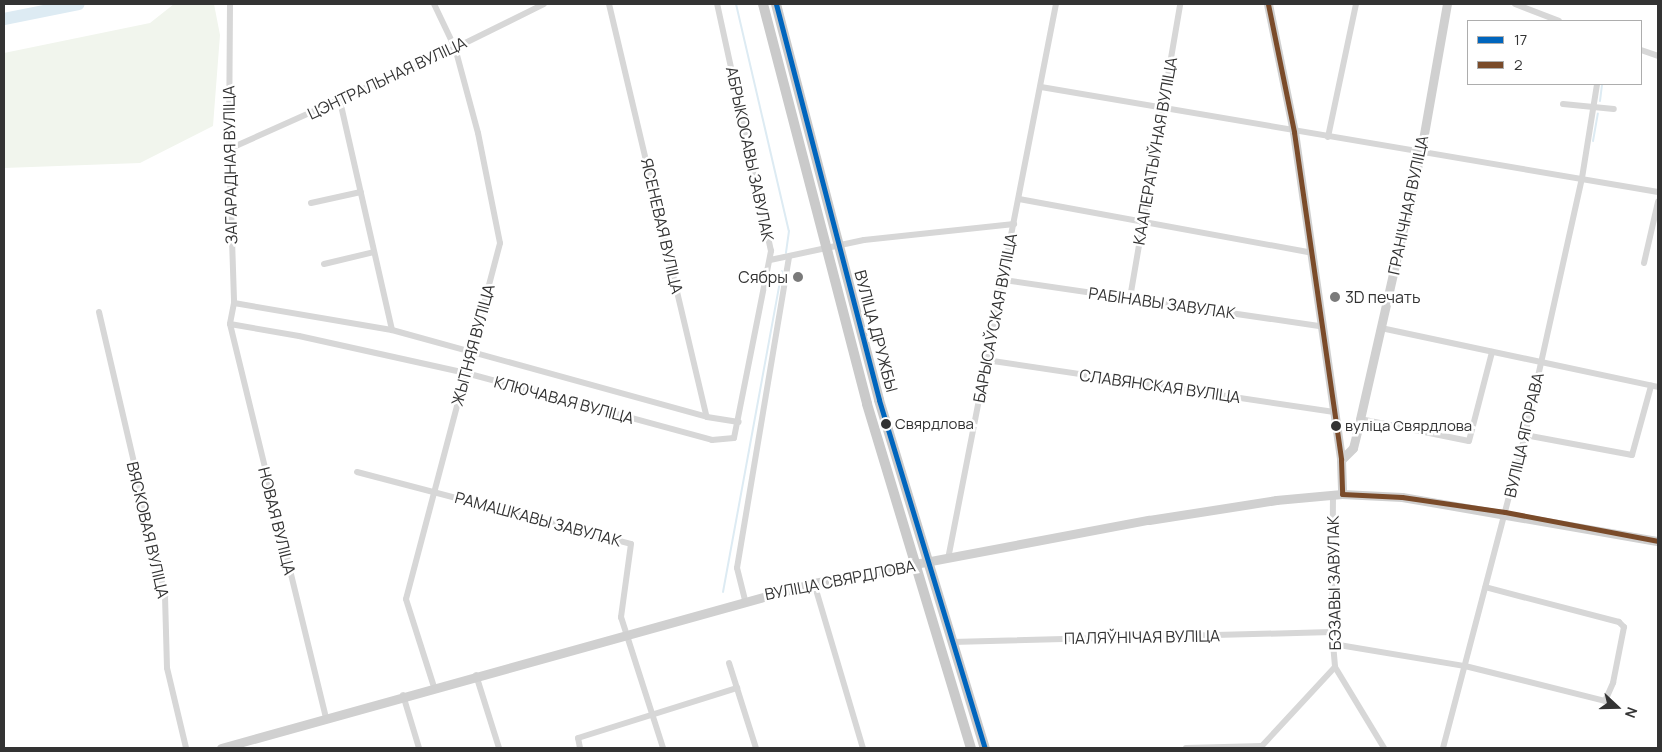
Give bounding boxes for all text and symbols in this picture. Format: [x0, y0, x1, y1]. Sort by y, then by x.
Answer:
legend [1467, 20, 1642, 85]
text: 17 [1514, 29, 1527, 50]
street label: ЦЭНТРАЛЬНАЯ ВУЛІЦА [304, 33, 470, 123]
text: 2 [1514, 54, 1523, 75]
street label: КААПЕРАТЫЎНАЯ ВУЛІЦА [1129, 56, 1181, 246]
street label: АБРЫКОСАВЫ ЗАВУЛАК [722, 65, 778, 243]
street label: ЗАГАРАДНАЯ ВУЛІЦА [219, 85, 241, 245]
street label: ГРАНІЧНАЯ ВУЛІЦА [1384, 134, 1432, 276]
street label: ЯСЕНЕВАЯ ВУЛІЦА [637, 156, 687, 296]
street label: БАРЫСАЎСКАЯ ВУЛІЦА [969, 232, 1021, 404]
place label: Сябры [738, 267, 788, 287]
street label: ВУЛІЦА ДРУЖБЫ [850, 268, 902, 394]
marker: Сябры [792, 271, 804, 283]
street label: ЖЫТНЯЯ ВУЛІЦА [447, 282, 499, 408]
street label: РАБІНАВЫ ЗАВУЛАК [1087, 283, 1237, 323]
place label: 3D печать [1345, 287, 1420, 307]
marker: 3D печать [1329, 291, 1341, 303]
street label: СЛАВЯНСКАЯ ВУЛІЦА [1078, 365, 1242, 407]
street label: ВУЛІЦА ЯГОРАВА [1500, 371, 1548, 499]
street label: КЛЮЧАВАЯ ВУЛІЦА [492, 372, 636, 428]
place label: Свярдлова [895, 415, 974, 433]
place label: вуліца Свярдлова [1345, 417, 1472, 435]
marker: Свярдлова [881, 419, 891, 429]
marker: вуліца Свярдлова [1331, 421, 1341, 431]
street label: ВЯСКОВАЯ ВУЛІЦА [123, 460, 173, 600]
street label: НОВАЯ ВУЛІЦА [254, 465, 300, 577]
street label: РАМАШКАВЫ ЗАВУЛАК [453, 488, 623, 550]
street label: БЭЗАВЫ ЗАВУЛАК [1323, 515, 1345, 651]
street label: ВУЛІЦА СВЯРДЛОВА [763, 556, 917, 604]
street label: ПАЛЯЎНІЧАЯ ВУЛІЦА [1064, 626, 1220, 648]
north arrow [1592, 682, 1642, 732]
text: N [1621, 704, 1642, 721]

